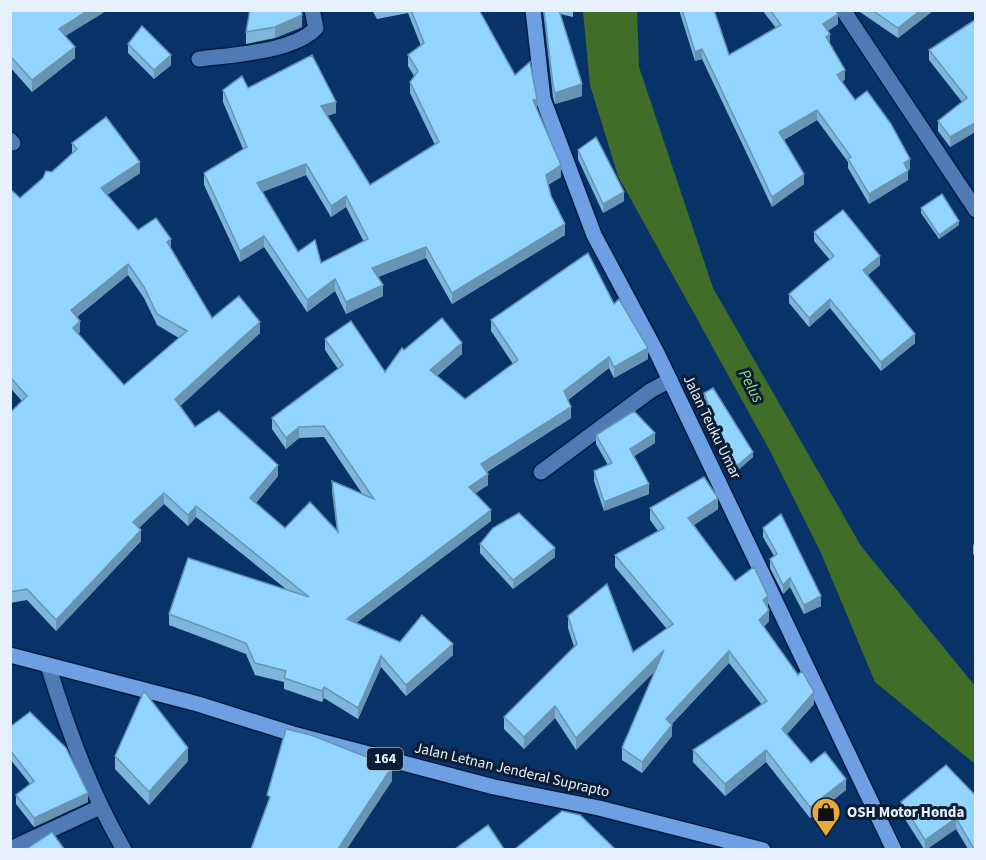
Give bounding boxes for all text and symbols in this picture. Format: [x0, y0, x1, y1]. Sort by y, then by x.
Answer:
water label: Pelus [733, 365, 769, 407]
street label: Jalan Teuku Umar [678, 372, 747, 483]
street label: Jalan Letnan Jenderal Suprapto [412, 737, 612, 803]
road number: 164 [367, 748, 403, 770]
shop icon: OSH Motor Honda [810, 796, 842, 838]
place label: OSH Motor Honda [847, 802, 964, 823]

